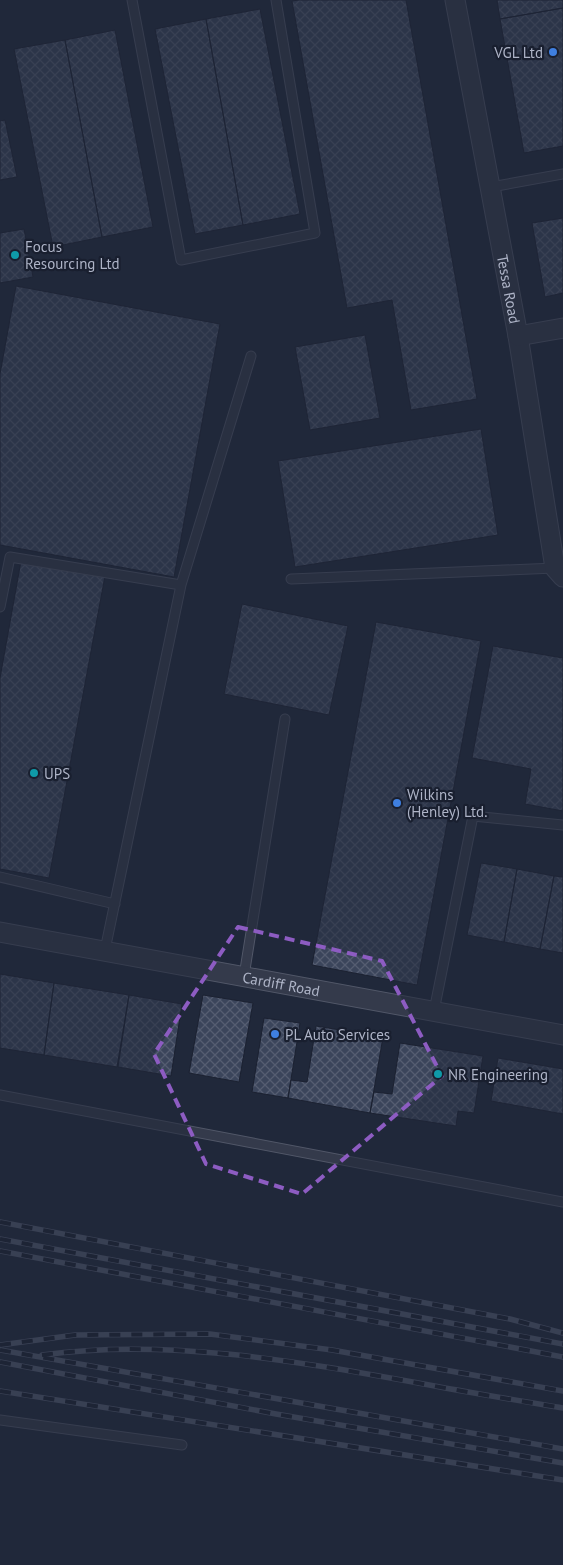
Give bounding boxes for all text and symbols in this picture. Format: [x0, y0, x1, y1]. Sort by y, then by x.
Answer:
place label: VGL Ltd [493, 43, 543, 62]
marker: VGL Ltd [547, 46, 559, 58]
place label: Focus Resourcing Ltd [25, 237, 120, 273]
marker: Focus Resourcing Ltd [9, 249, 21, 261]
street label: Tessa Road [493, 253, 525, 325]
place label: UPS [44, 764, 70, 783]
marker: UPS [28, 767, 40, 779]
place label: Wilkins (Henley) Ltd. [407, 785, 487, 821]
marker: Wilkins (Henley) Ltd. [391, 797, 403, 809]
street label: Cardiff Road [241, 967, 322, 1000]
place label: PL Auto Services [285, 1025, 390, 1044]
marker: PL Auto Services [269, 1028, 281, 1040]
place label: NR Engineering [448, 1065, 548, 1084]
marker: NR Engineering [432, 1068, 444, 1080]

